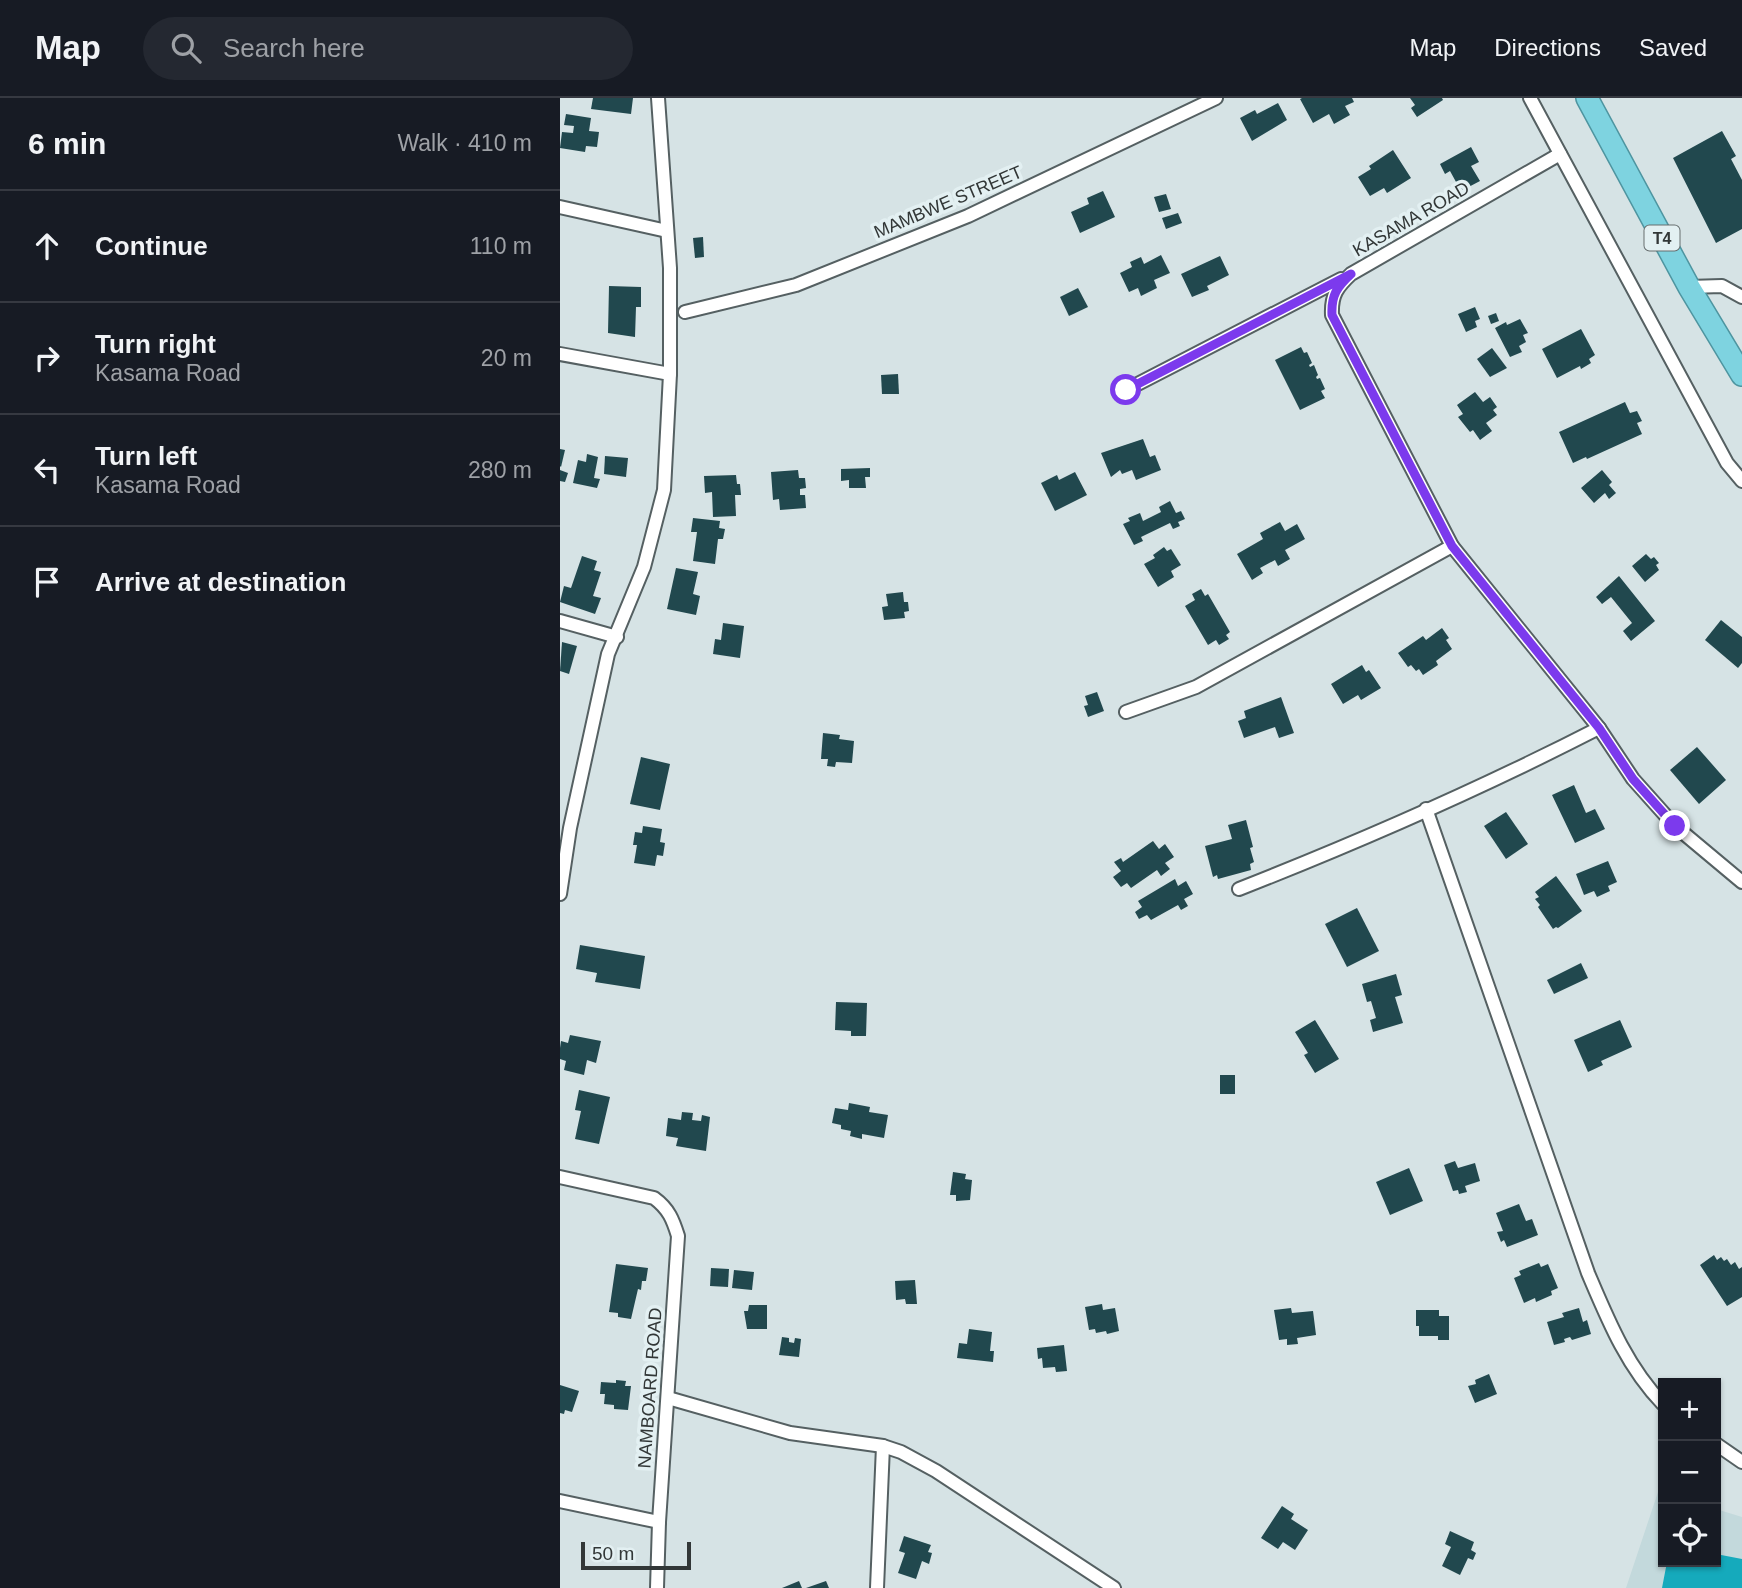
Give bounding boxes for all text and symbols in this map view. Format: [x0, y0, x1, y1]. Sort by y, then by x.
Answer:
search box [143, 17, 633, 80]
text: Map [35, 29, 101, 66]
icon: search [167, 29, 205, 67]
text: Search here [223, 33, 365, 63]
text: Map [1410, 34, 1456, 61]
text: Directions [1494, 34, 1601, 61]
text: Saved [1639, 34, 1707, 61]
text: 6 min [28, 127, 106, 160]
text: Walk · 410 m [397, 130, 532, 156]
street label: MAMBWE STREET [871, 162, 1025, 242]
street label: KASAMA ROAD [1349, 178, 1473, 260]
road number: T4 [1644, 226, 1680, 250]
icon: ahead [28, 227, 66, 265]
text: Continue [95, 231, 208, 261]
text: 110 m [470, 233, 532, 259]
text: Turn right [95, 329, 216, 359]
icon: right [28, 339, 66, 377]
text: 20 m [481, 345, 532, 371]
text: Kasama Road [95, 360, 241, 386]
route start [1110, 374, 1141, 405]
text: Turn left [95, 441, 197, 471]
icon: left [28, 451, 66, 489]
text: 280 m [468, 457, 532, 483]
text: Kasama Road [95, 472, 241, 498]
icon: arrive [28, 563, 66, 601]
text: Arrive at destination [95, 567, 346, 597]
route end [1659, 810, 1690, 841]
street label: NAMBOARD ROAD [634, 1307, 666, 1469]
map controls [1658, 1378, 1721, 1567]
button: + [1658, 1378, 1721, 1441]
button: − [1658, 1441, 1721, 1504]
button: locate [1658, 1504, 1721, 1567]
scale bar [581, 1539, 691, 1571]
text: 50 m [592, 1543, 634, 1564]

